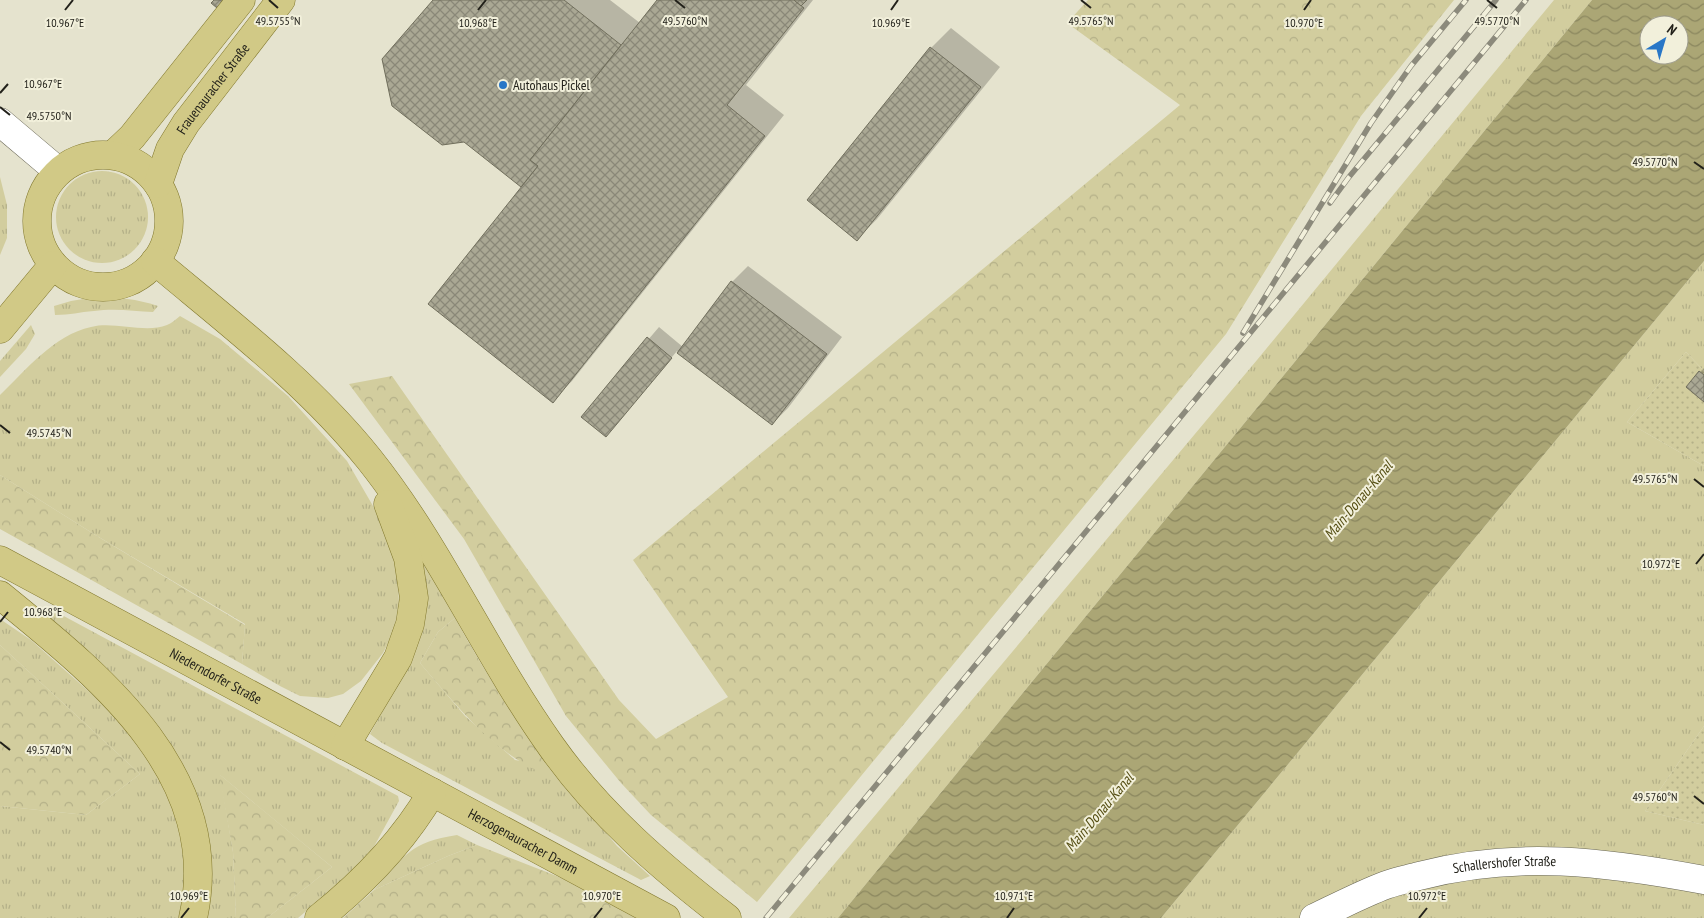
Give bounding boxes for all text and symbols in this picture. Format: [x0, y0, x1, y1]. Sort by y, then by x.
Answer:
text: 49.5755°N [255, 13, 301, 28]
text: 49.5760°N [662, 13, 708, 28]
text: 49.5765°N [1068, 13, 1114, 28]
text: 49.5770°N [1474, 13, 1520, 28]
text: 10.967°E [46, 15, 84, 30]
text: 10.968°E [459, 15, 497, 30]
text: 10.969°E [872, 15, 910, 30]
text: 10.970°E [1285, 15, 1323, 30]
north arrow [1639, 15, 1689, 65]
text: N [1663, 20, 1681, 39]
street label: Frauenauracher Straße [172, 39, 253, 138]
text: 10.967°E [24, 76, 62, 91]
place label: Autohaus Pickel [513, 76, 590, 94]
marker: Autohaus Pickel [497, 79, 509, 91]
text: 49.5750°N [26, 108, 72, 123]
text: 49.5770°N [1632, 154, 1678, 169]
text: 49.5745°N [26, 425, 72, 440]
water label: Main-Donau-Kanal [1320, 456, 1397, 543]
text: 49.5765°N [1632, 471, 1678, 486]
text: 10.972°E [1642, 556, 1680, 571]
text: 10.968°E [24, 604, 62, 619]
street label: Niederndorfer Straße [166, 644, 265, 708]
text: 49.5740°N [26, 742, 72, 757]
water label: Main-Donau-Kanal [1061, 768, 1138, 855]
text: 49.5760°N [1632, 789, 1678, 804]
street label: Herzogenauracher Damm [465, 804, 581, 878]
street label: Schallershofer Straße [1451, 852, 1557, 877]
text: 10.969°E [170, 888, 208, 903]
text: 10.970°E [583, 888, 621, 903]
text: 10.971°E [995, 888, 1033, 903]
text: 10.972°E [1408, 888, 1446, 903]

